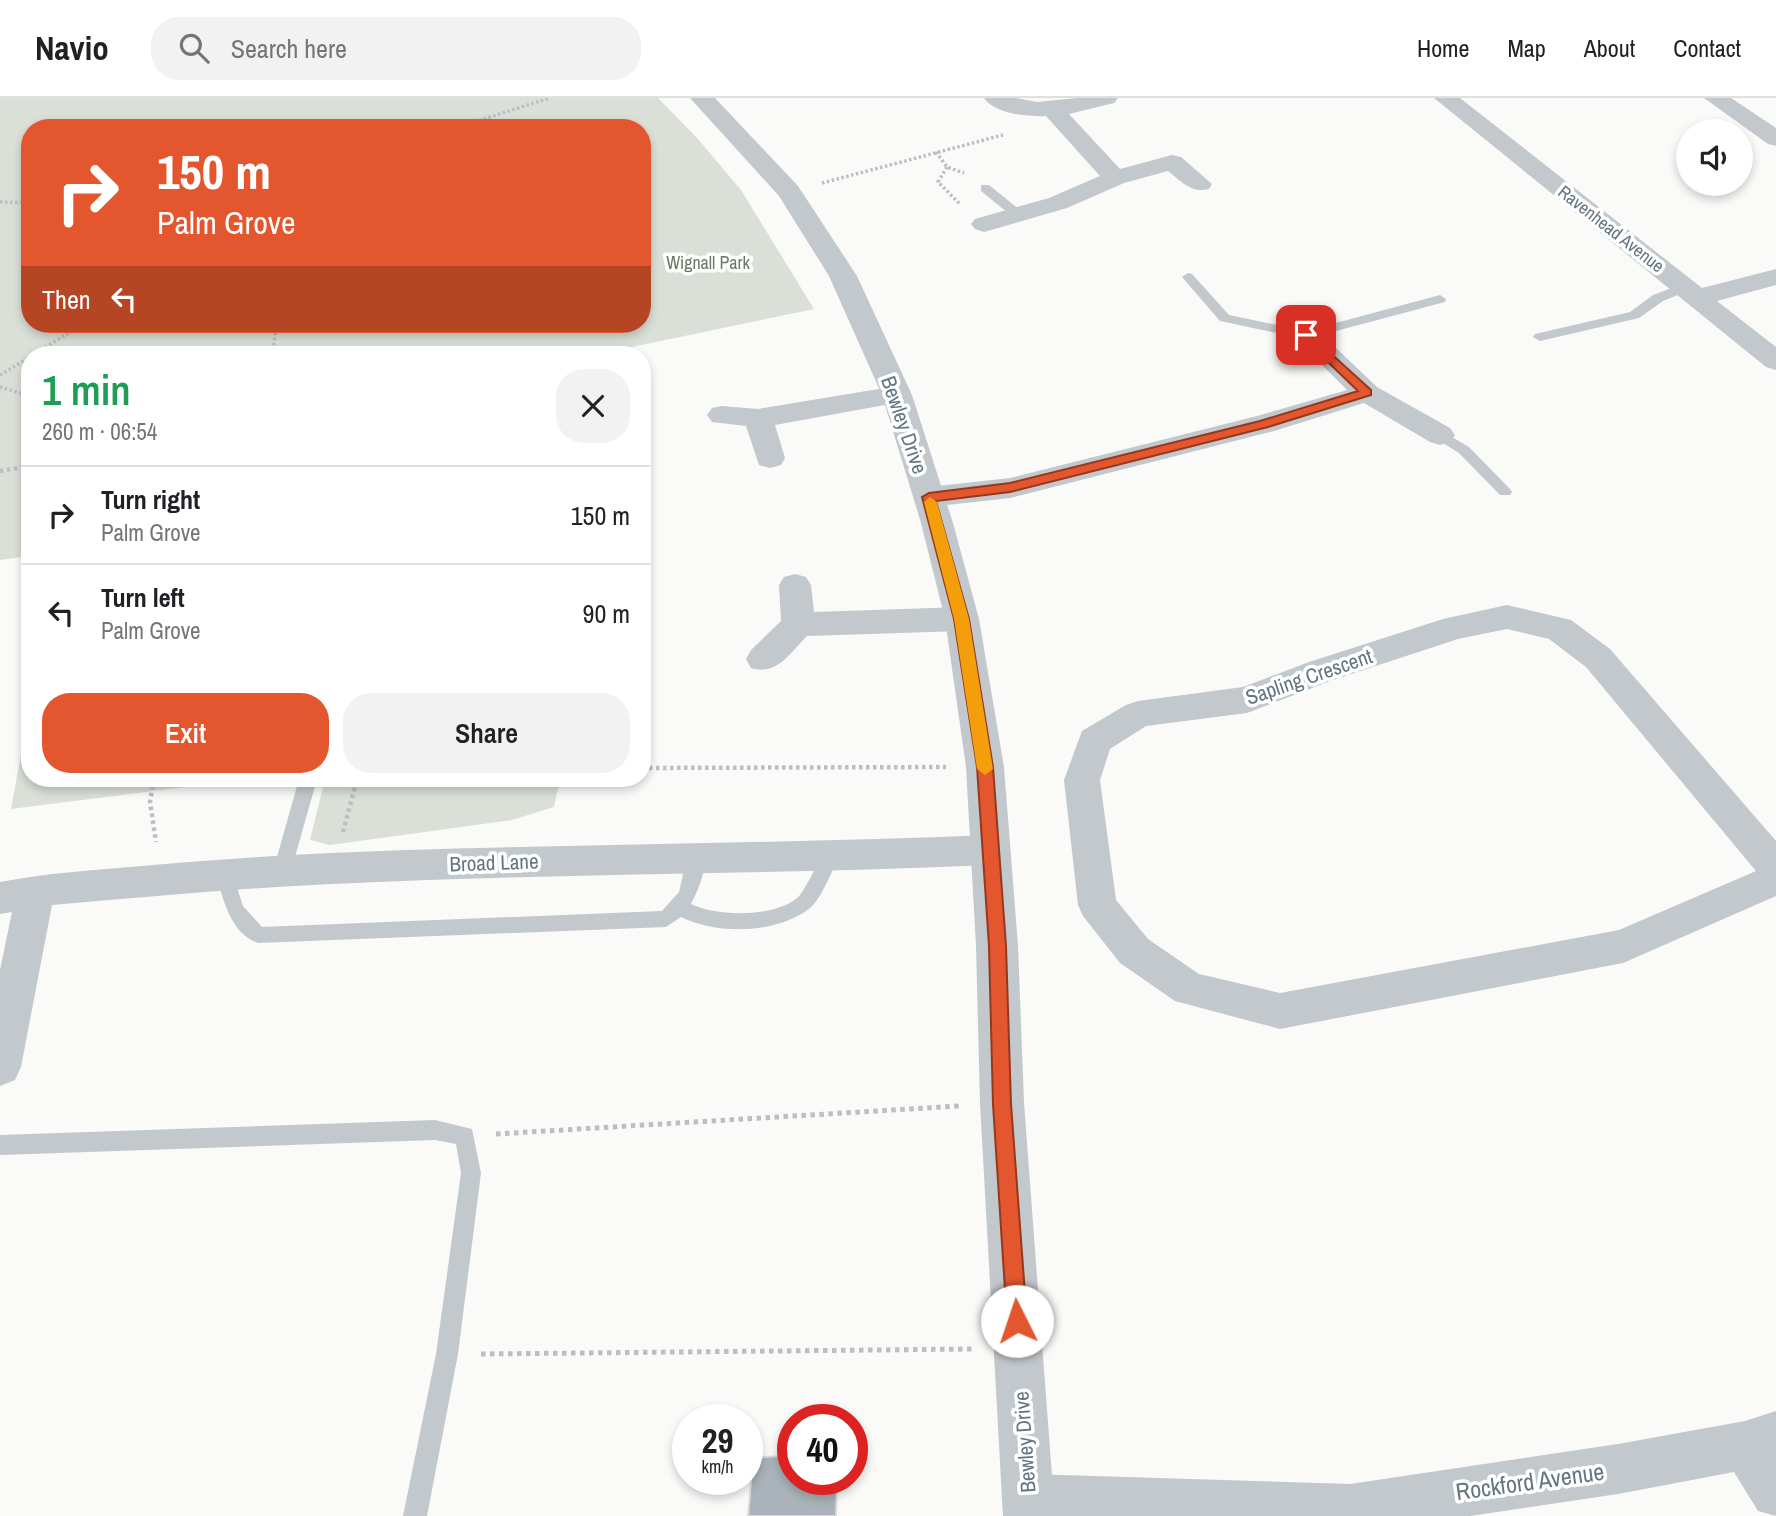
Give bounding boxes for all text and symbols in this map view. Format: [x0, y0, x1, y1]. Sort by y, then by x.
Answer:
search box [151, 17, 641, 80]
text: Navio [35, 26, 109, 70]
icon: search [175, 29, 213, 67]
text: Search here [231, 31, 347, 66]
text: Home [1417, 32, 1469, 64]
text: Map [1507, 32, 1546, 64]
text: About [1584, 32, 1635, 64]
text: Contact [1673, 32, 1741, 64]
map controls [1676, 119, 1753, 196]
button: sound [1676, 119, 1753, 196]
text: 150 m [157, 138, 271, 204]
icon: right [42, 147, 133, 238]
street label: Ravenhead Avenue [1553, 179, 1670, 278]
text: Palm Grove [157, 201, 296, 244]
park label: Wignall Park [666, 250, 750, 275]
icon: left [105, 280, 143, 318]
text: Then [42, 282, 91, 317]
pin [1276, 305, 1336, 365]
icon: arrive [1287, 316, 1325, 354]
text: 1 min [42, 362, 131, 418]
button: close [556, 369, 630, 443]
street label: Bewley Drive [874, 372, 935, 478]
text: 260 m · 06:54 [42, 416, 157, 447]
text: Turn right [101, 482, 200, 517]
icon: right [42, 496, 80, 534]
text: 150 m [571, 498, 630, 533]
text: Palm Grove [101, 517, 201, 548]
text: Turn left [101, 580, 185, 615]
icon: left [42, 594, 80, 632]
text: 90 m [583, 596, 630, 631]
text: Palm Grove [101, 615, 201, 646]
street label: Sapling Crescent [1242, 641, 1376, 712]
button: Exit [42, 693, 329, 773]
button: Share [343, 693, 630, 773]
street label: Broad Lane [449, 846, 539, 879]
position arrow [980, 1284, 1054, 1358]
street label: Bewley Drive [1006, 1390, 1043, 1494]
speed limit sign: 40 [777, 1404, 868, 1495]
text: 29 [702, 1417, 733, 1464]
text: km/h [702, 1454, 734, 1479]
street label: Rockford Avenue [1454, 1455, 1606, 1507]

